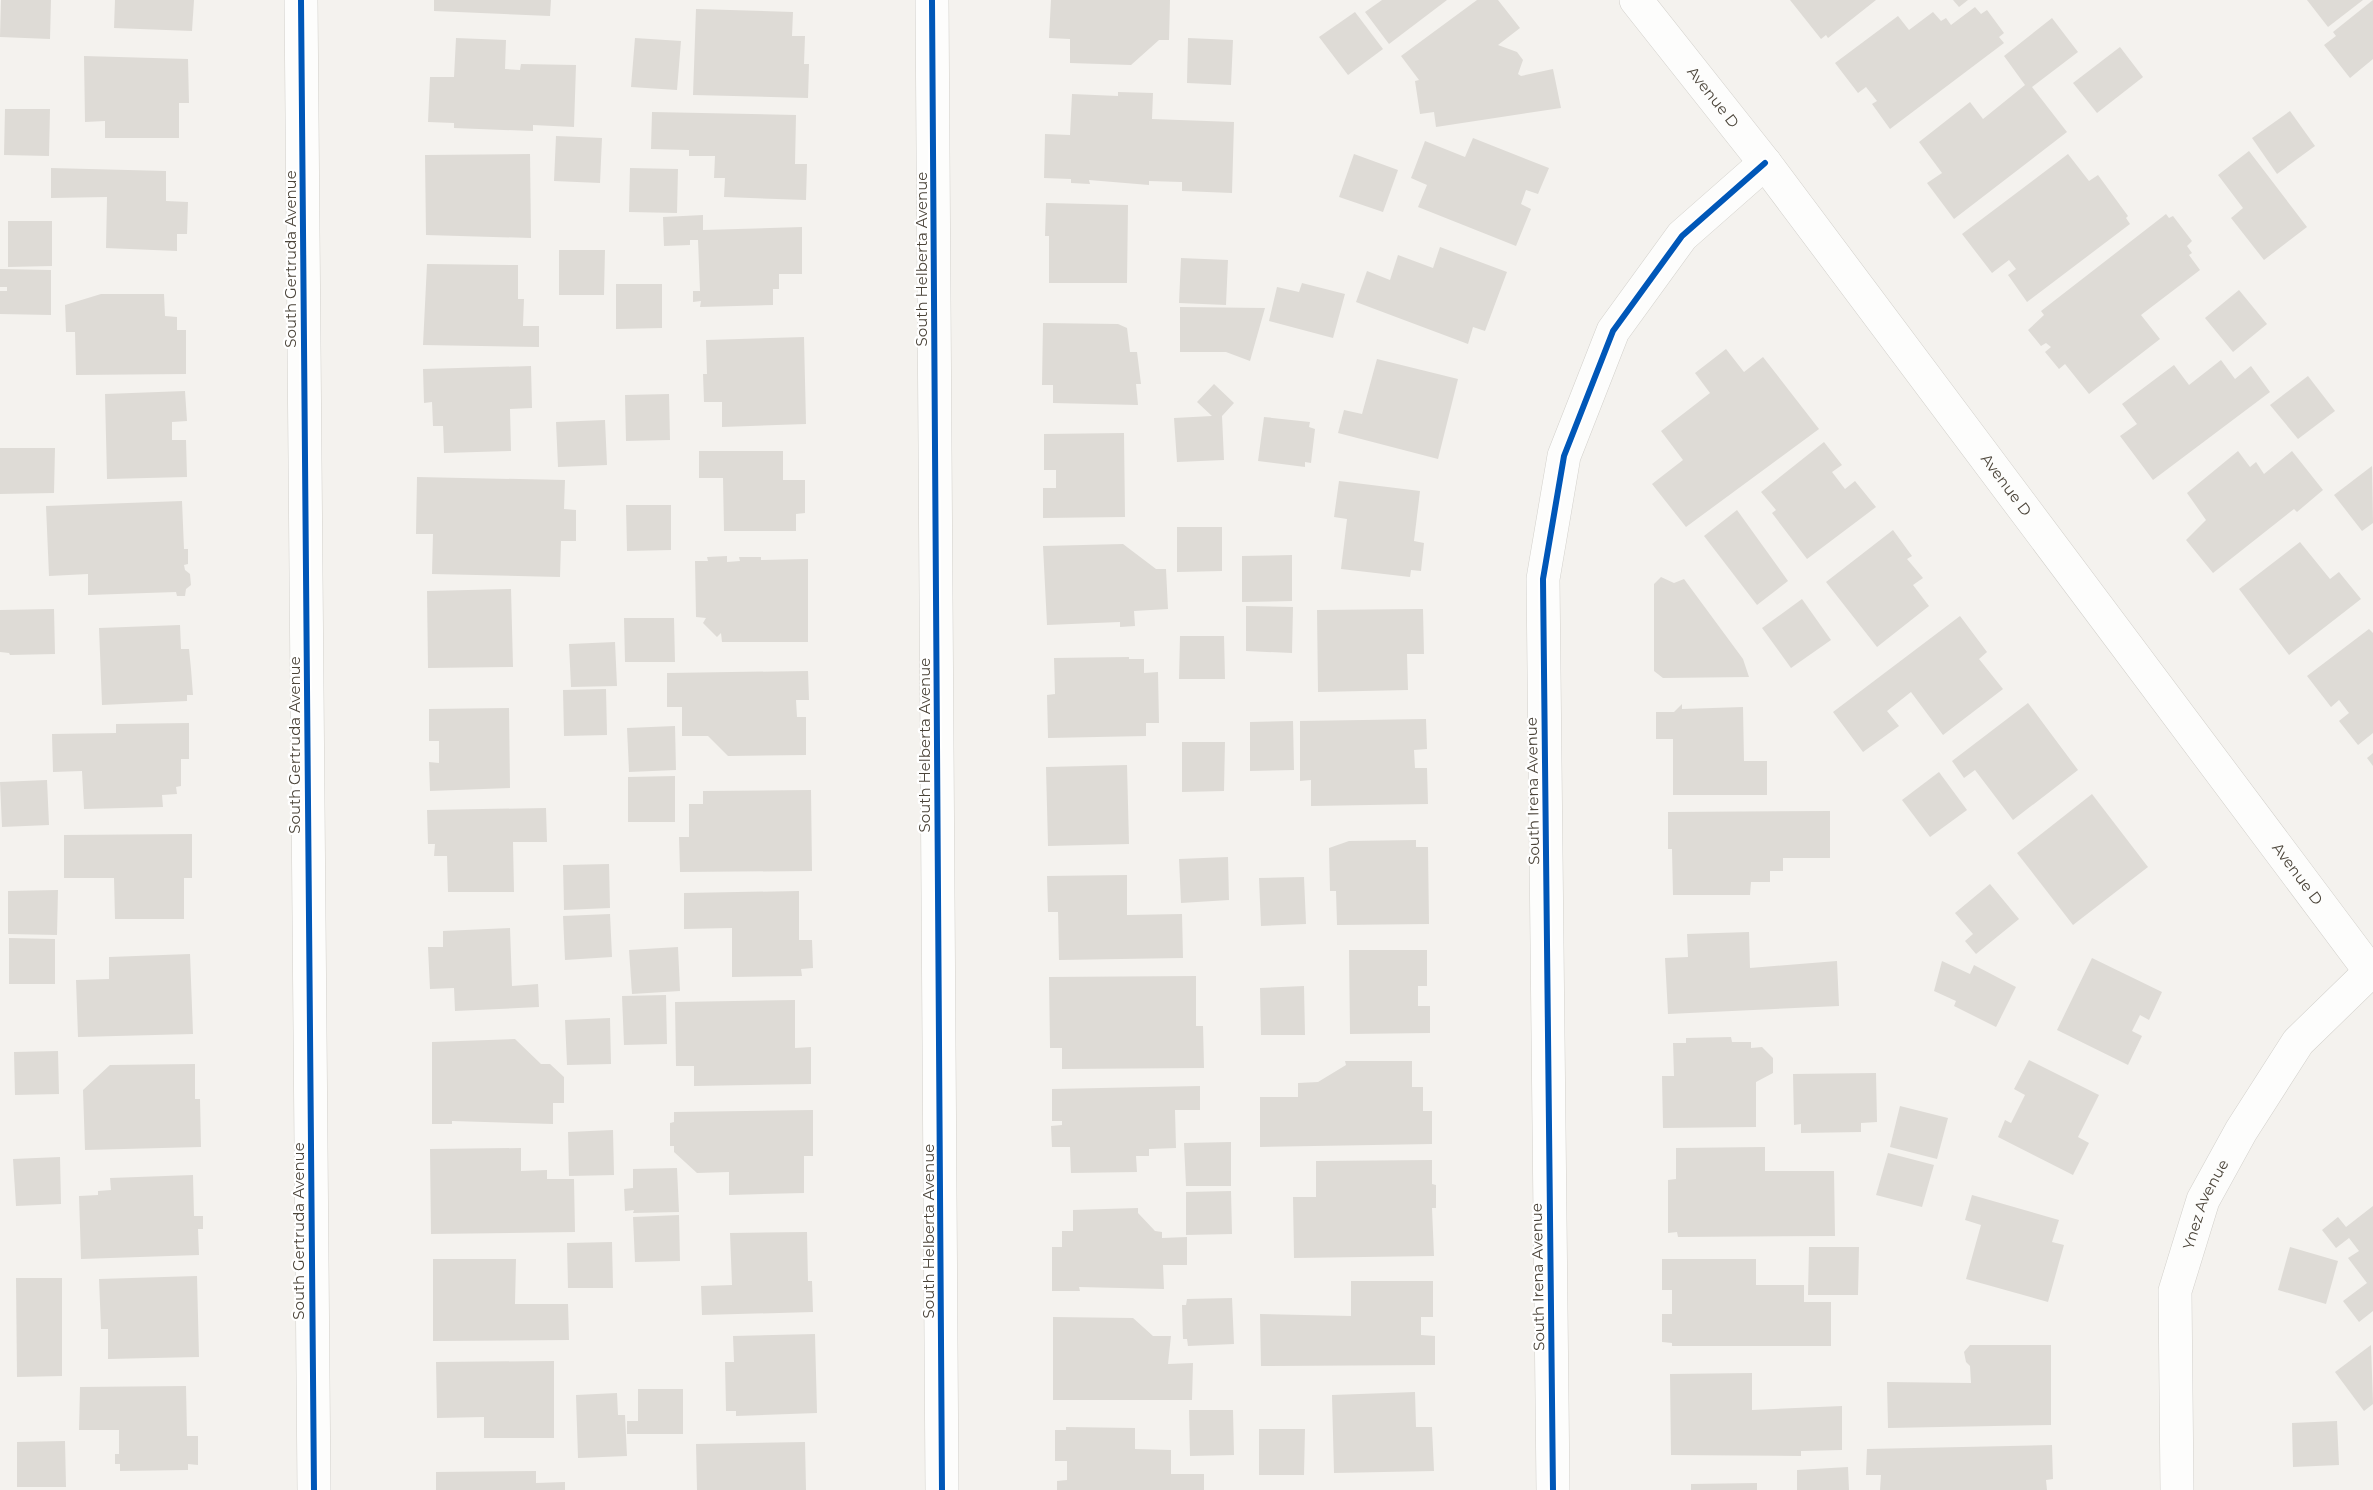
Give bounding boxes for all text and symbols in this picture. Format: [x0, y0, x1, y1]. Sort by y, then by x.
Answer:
street label: Avenue D [1683, 62, 1743, 131]
street label: South Gertruda Avenue [281, 170, 300, 348]
street label: South Helberta Avenue [912, 172, 931, 346]
street label: Avenue D [1977, 450, 2036, 519]
street label: South Gertruda Avenue [285, 656, 304, 834]
street label: South Helberta Avenue [915, 658, 934, 832]
street label: South Irena Avenue [1522, 717, 1543, 865]
street label: Avenue D [2268, 839, 2327, 909]
street label: South Gertruda Avenue [289, 1142, 308, 1320]
street label: South Helberta Avenue [919, 1144, 938, 1318]
street label: Ynez Avenue [2178, 1156, 2233, 1252]
street label: South Irena Avenue [1527, 1203, 1548, 1351]

